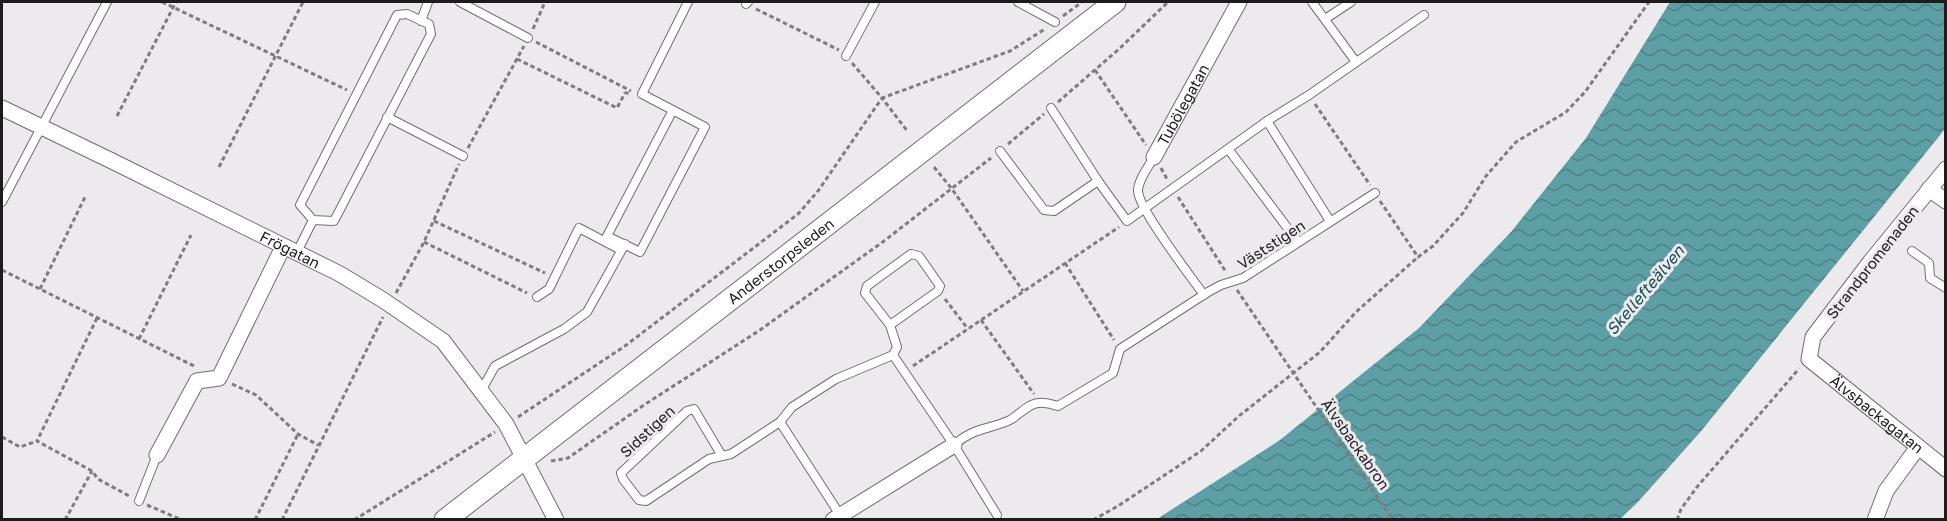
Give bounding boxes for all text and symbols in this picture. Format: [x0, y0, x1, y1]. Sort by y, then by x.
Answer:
street label: Tubölegatan [1153, 61, 1212, 148]
street label: Strandpromenaden [1822, 202, 1922, 322]
street label: Anderstorpsleden [724, 214, 837, 307]
street label: Väststigen [1234, 216, 1308, 272]
street label: Frögatan [257, 227, 323, 272]
water label: Skellefteälven [1602, 240, 1689, 339]
street label: Älvsbackagatan [1827, 371, 1927, 457]
street label: Älvsbackabron [1318, 395, 1394, 493]
street label: Sidstigen [616, 401, 678, 461]

